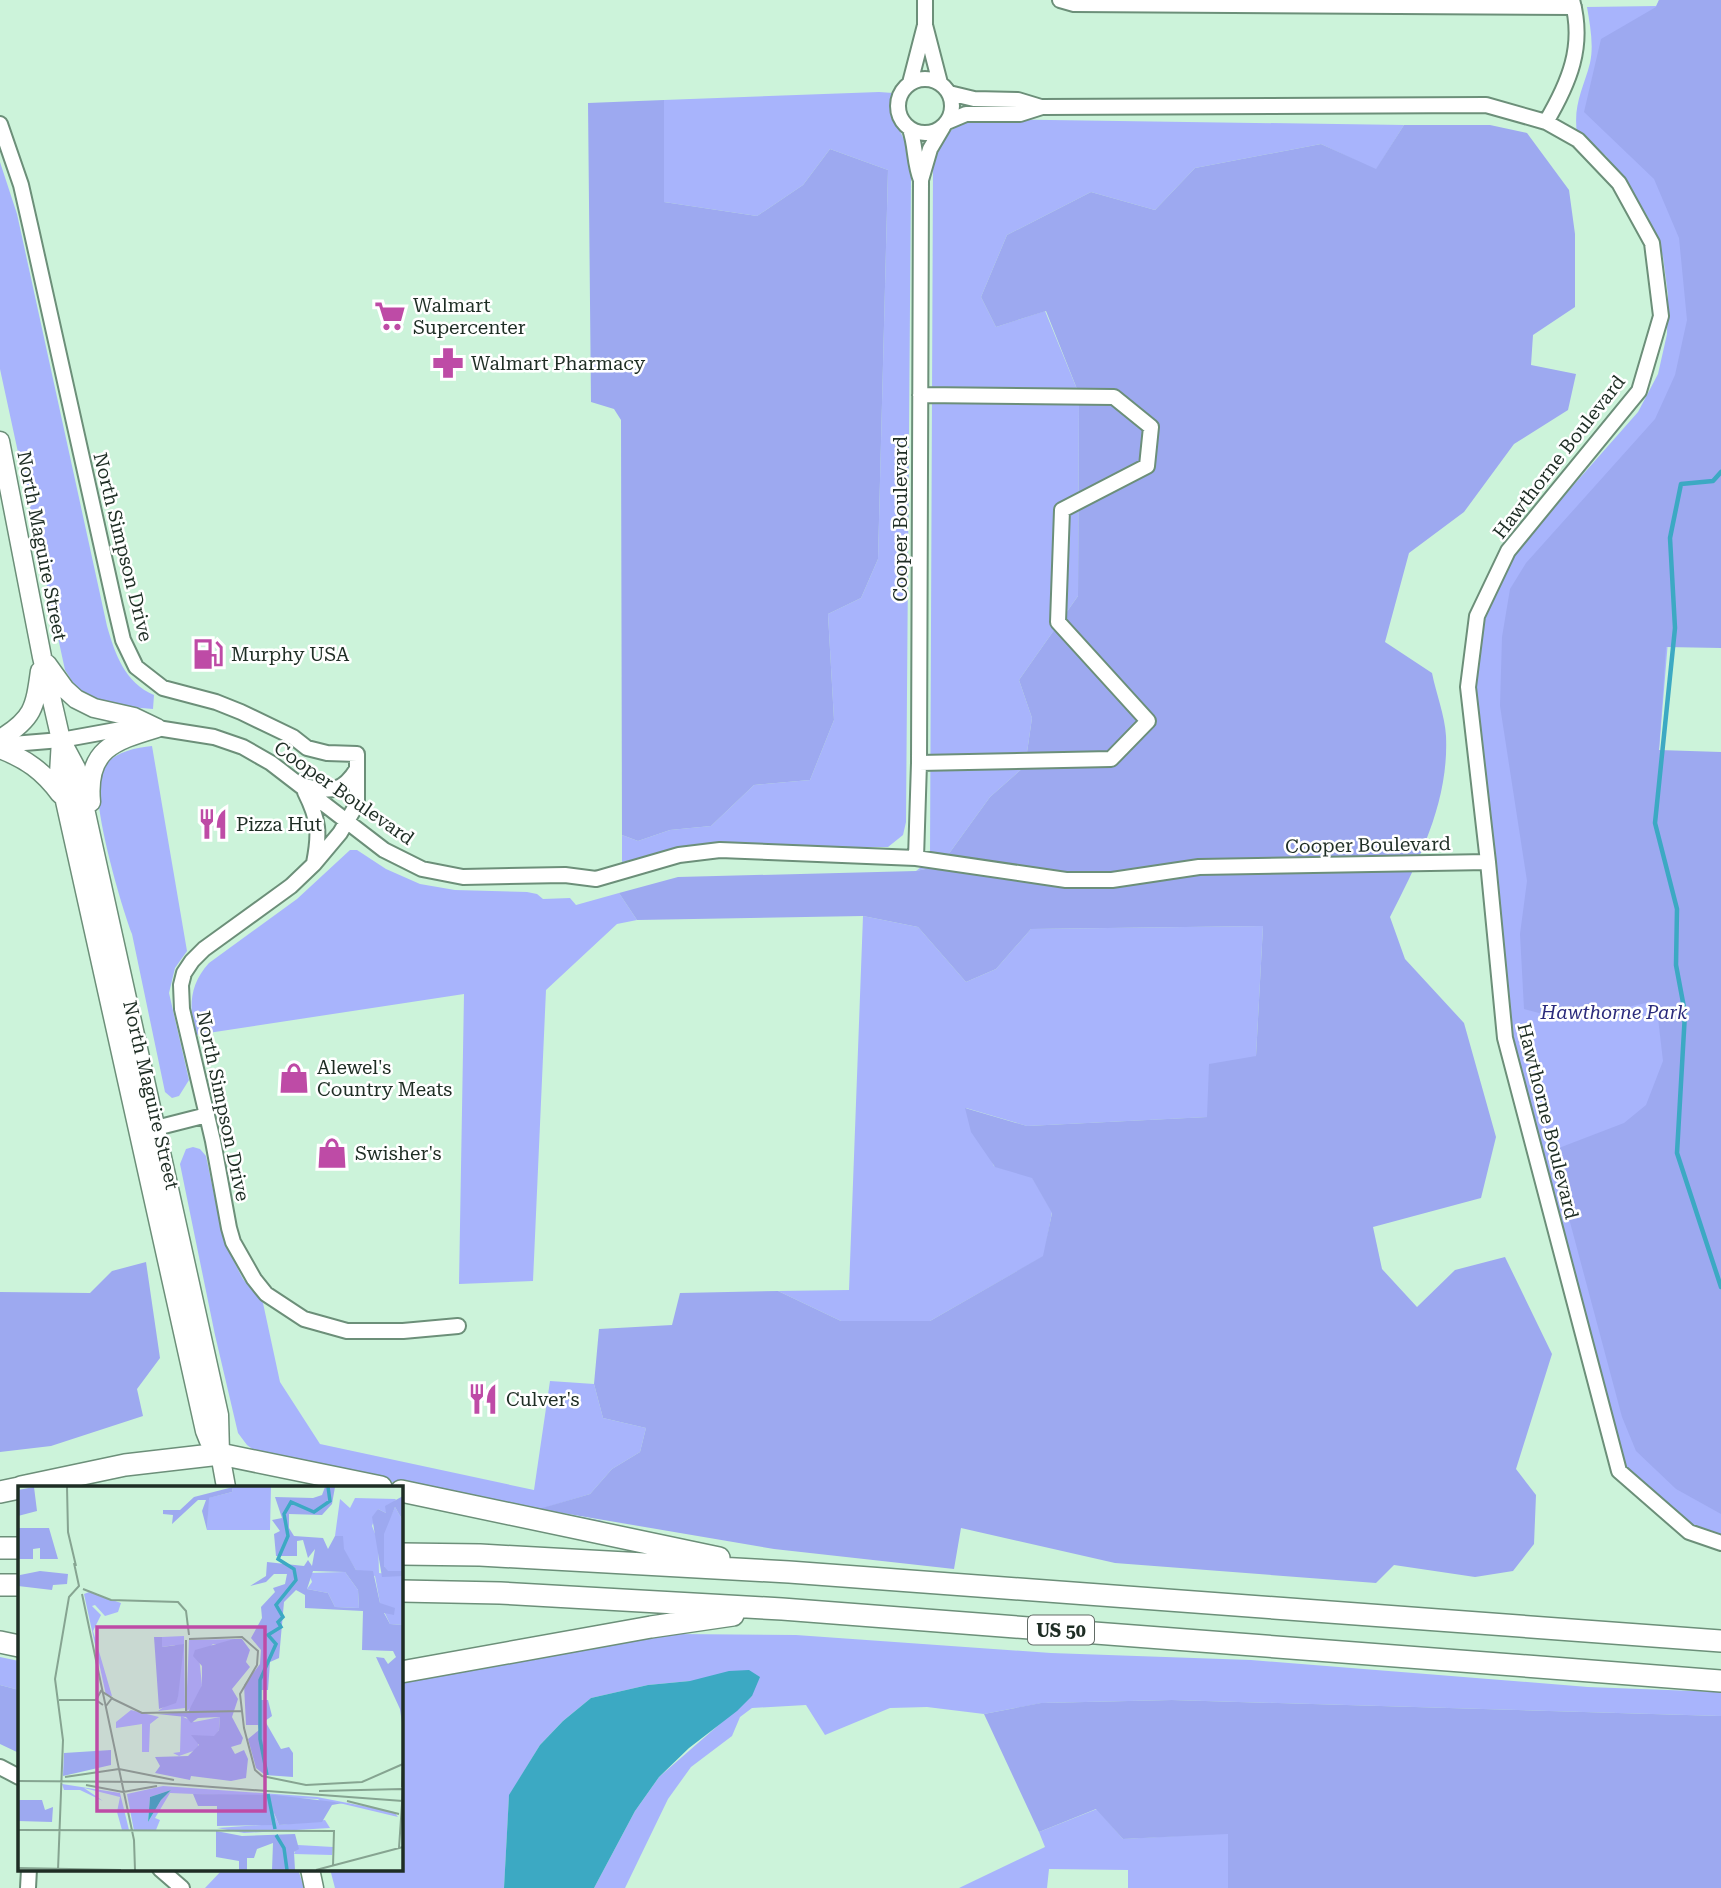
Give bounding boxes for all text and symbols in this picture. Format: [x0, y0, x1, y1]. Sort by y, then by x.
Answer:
place label: Walmart Supercenter [413, 294, 526, 339]
supermarket icon: Walmart Supercenter [373, 299, 407, 333]
pharmacy icon: Walmart Pharmacy [431, 346, 465, 380]
place label: Walmart Pharmacy [471, 352, 646, 375]
street label: Hawthorne Boulevard [1488, 371, 1630, 543]
street label: Cooper Boulevard [889, 436, 912, 602]
street label: North Maguire Street [12, 449, 72, 643]
street label: North Simpson Drive [88, 450, 158, 644]
fuel station icon: Murphy USA [191, 637, 225, 671]
place label: Murphy USA [231, 643, 350, 666]
street label: Cooper Boulevard [270, 736, 418, 850]
restaurant icon: Pizza Hut [196, 807, 230, 841]
place label: Pizza Hut [236, 813, 322, 836]
street label: Cooper Boulevard [1285, 832, 1451, 858]
street label: North Maguire Street [118, 998, 184, 1192]
park label: Hawthorne Park [1540, 1001, 1688, 1024]
street label: North Simpson Drive [192, 1009, 254, 1203]
street label: Hawthorne Boulevard [1512, 1021, 1584, 1221]
place label: Alewel's Country Meats [317, 1056, 452, 1101]
shop icon: Alewel's Country Meats [277, 1061, 311, 1095]
shop icon: Swisher's [315, 1136, 349, 1170]
place label: Swisher's [355, 1142, 442, 1165]
restaurant icon: Culver's [466, 1382, 500, 1416]
place label: Culver's [506, 1388, 580, 1411]
inset map [18, 1486, 402, 1870]
road number: US 50 [1028, 1616, 1094, 1644]

